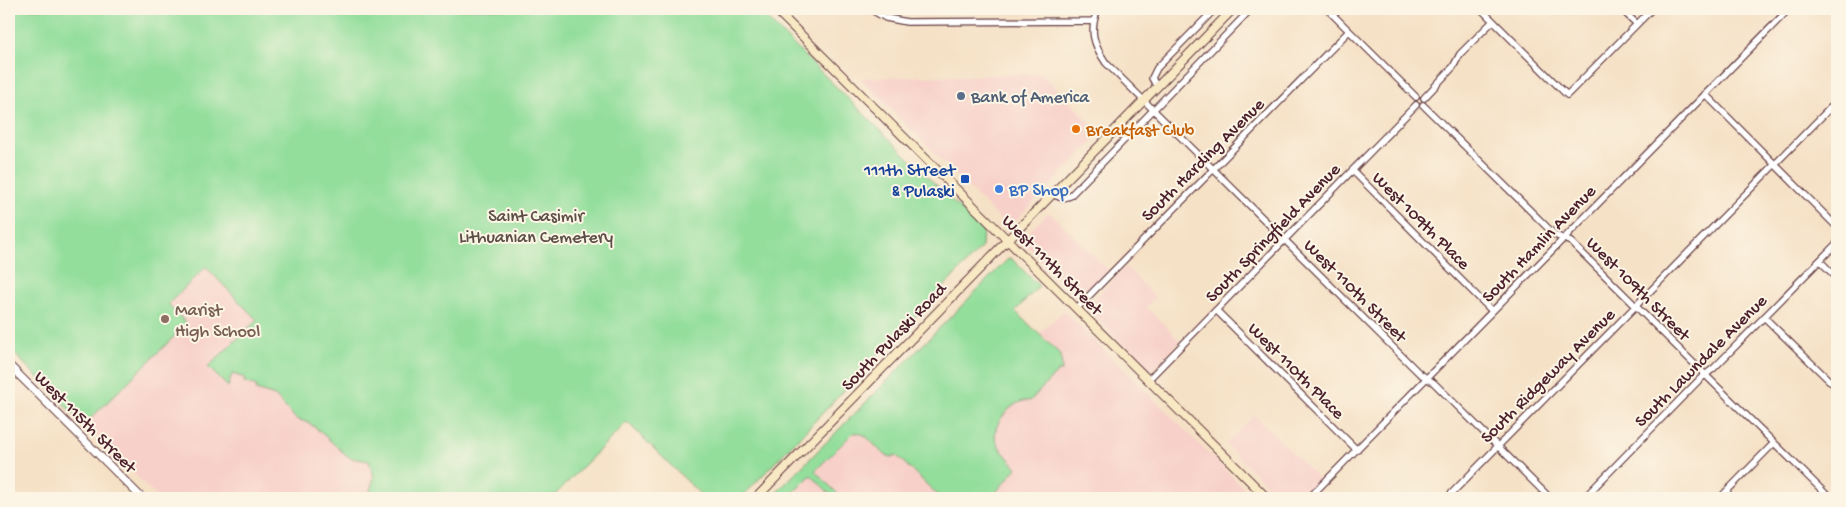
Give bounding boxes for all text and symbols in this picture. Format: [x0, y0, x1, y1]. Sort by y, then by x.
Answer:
place label: Bank of America [970, 88, 1090, 109]
marker: Bank of America [955, 90, 967, 102]
street label: South Harding Avenue [1138, 94, 1270, 227]
place label: Breakfast Club [1085, 121, 1195, 142]
marker: Breakfast Club [1070, 123, 1082, 135]
street label: South Springfield Avenue [1202, 159, 1346, 308]
place label: 111th Street & Pulaski [863, 161, 957, 203]
street label: West 109th Place [1367, 168, 1474, 276]
marker: 111th Street & Pulaski [959, 173, 971, 185]
place label: BP Shop [1008, 181, 1069, 202]
street label: South Hamlin Avenue [1478, 181, 1602, 308]
marker: BP Shop [993, 183, 1005, 195]
park label: Saint Casimir Lithuanian Cemetery [459, 207, 613, 249]
street label: West 111th Street [996, 211, 1107, 322]
street label: West 109th Street [1581, 233, 1695, 347]
street label: West 110th Street [1298, 236, 1411, 349]
street label: South Pulaski Road [838, 278, 953, 396]
street label: South Lawndale Avenue [1631, 291, 1773, 432]
place label: Marist High School [175, 301, 260, 343]
street label: South Ridgeway Avenue [1477, 304, 1621, 449]
marker: Marist High School [159, 313, 171, 325]
street label: West 110th Place [1242, 319, 1348, 425]
street label: West 115th Street [29, 367, 141, 479]

